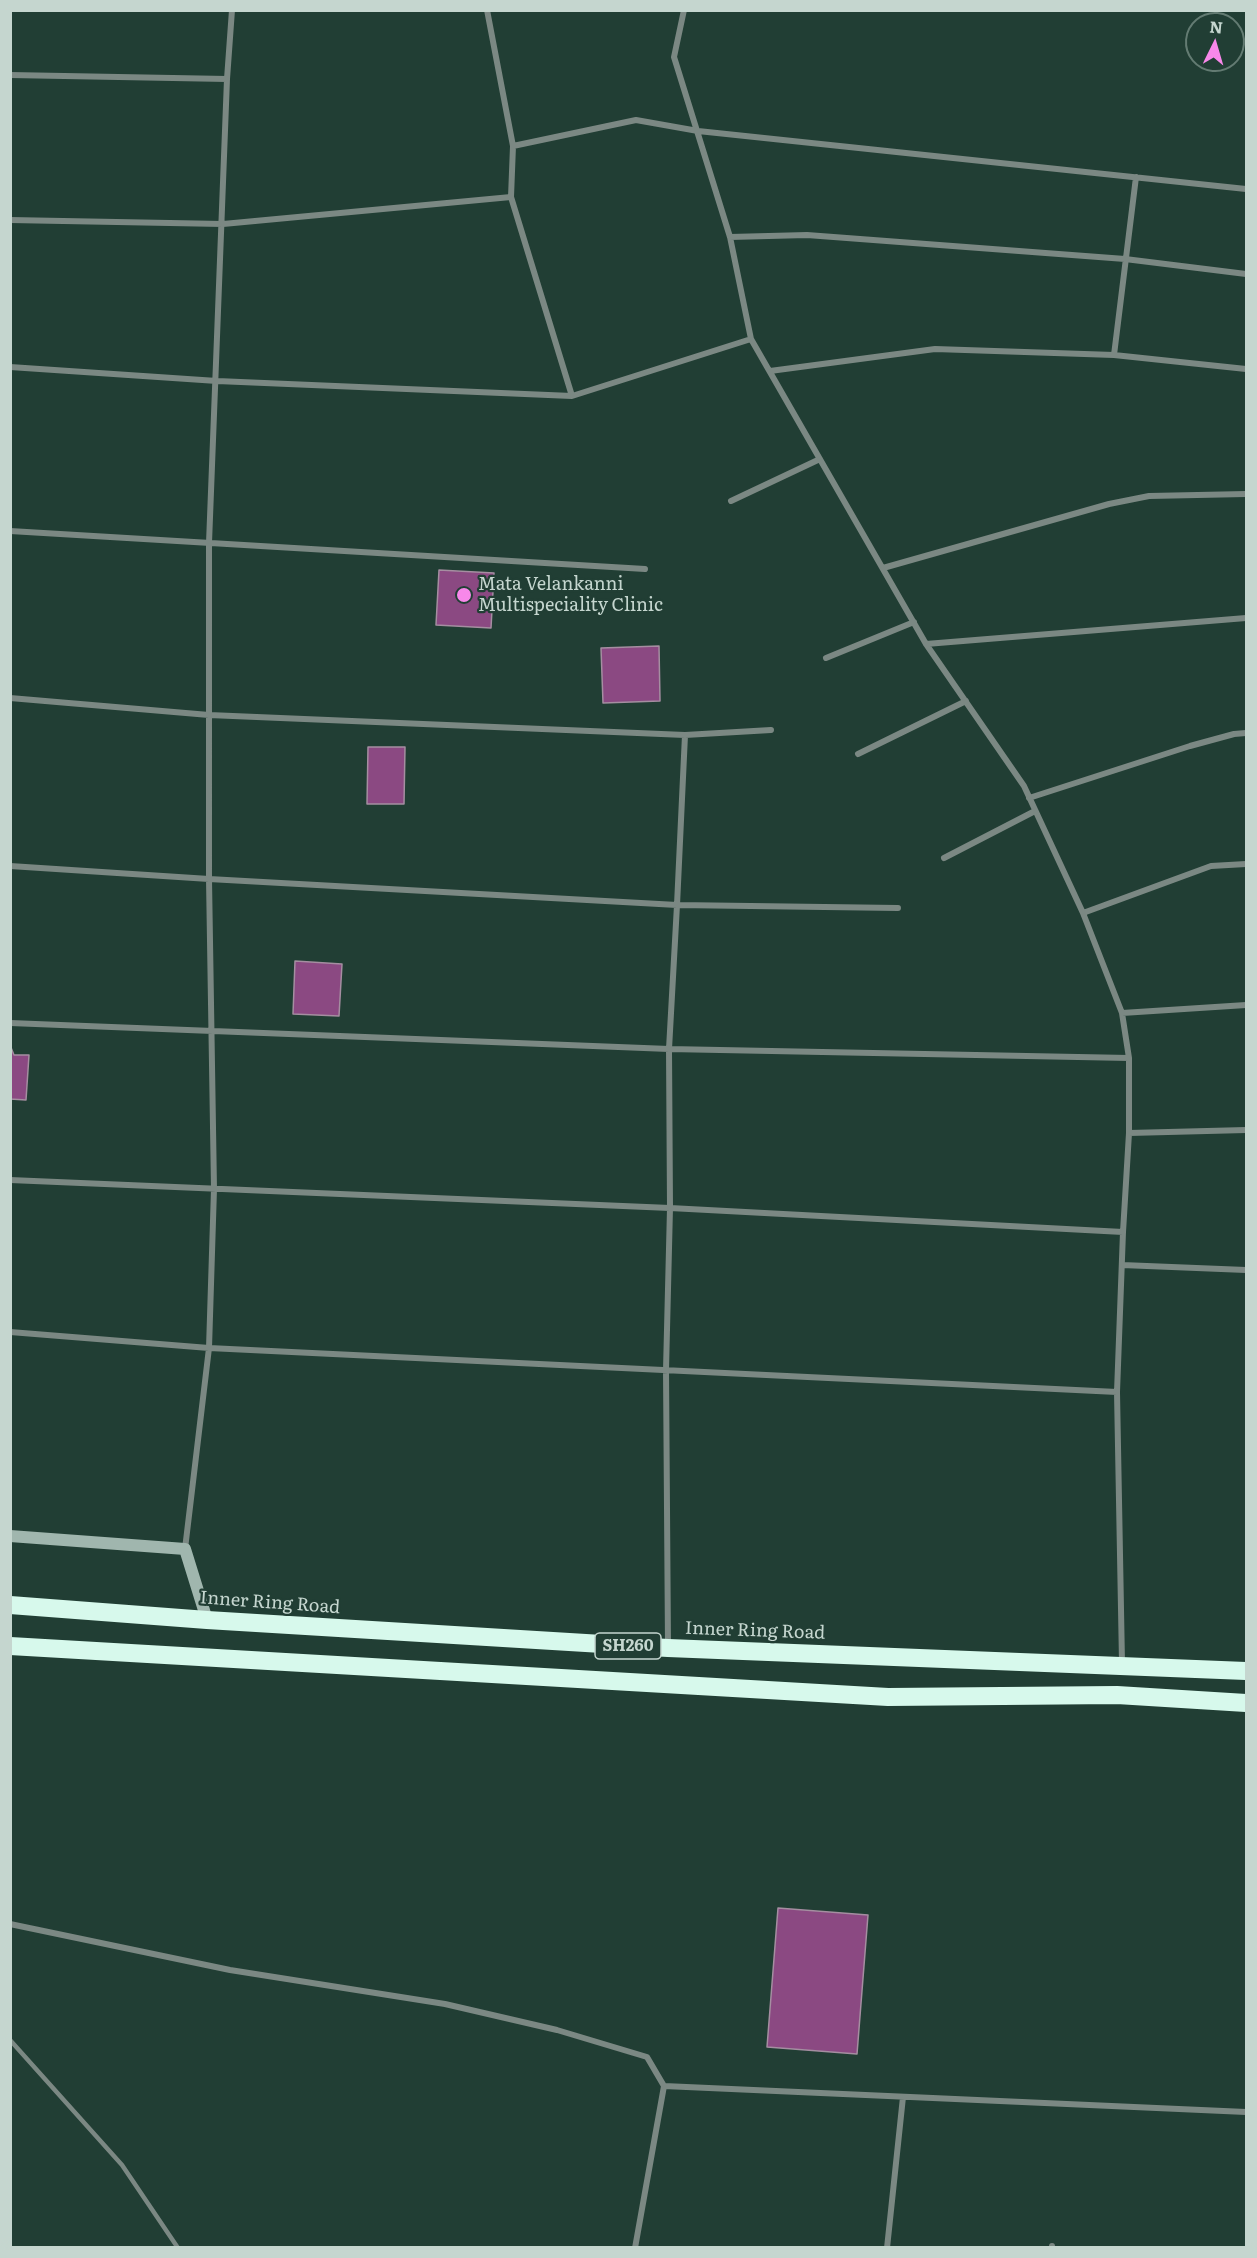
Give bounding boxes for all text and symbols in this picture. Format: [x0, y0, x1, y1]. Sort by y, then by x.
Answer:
north arrow [1185, 12, 1245, 72]
text: N [1209, 14, 1224, 39]
place label: Mata Velankanni Multispeciality Clinic [478, 574, 663, 616]
marker: Mata Velankanni Multispeciality Clinic [455, 586, 473, 604]
street label: Inner Ring Road [199, 1587, 341, 1619]
street label: Inner Ring Road [684, 1618, 826, 1644]
road number: SH260 [595, 1633, 661, 1659]

